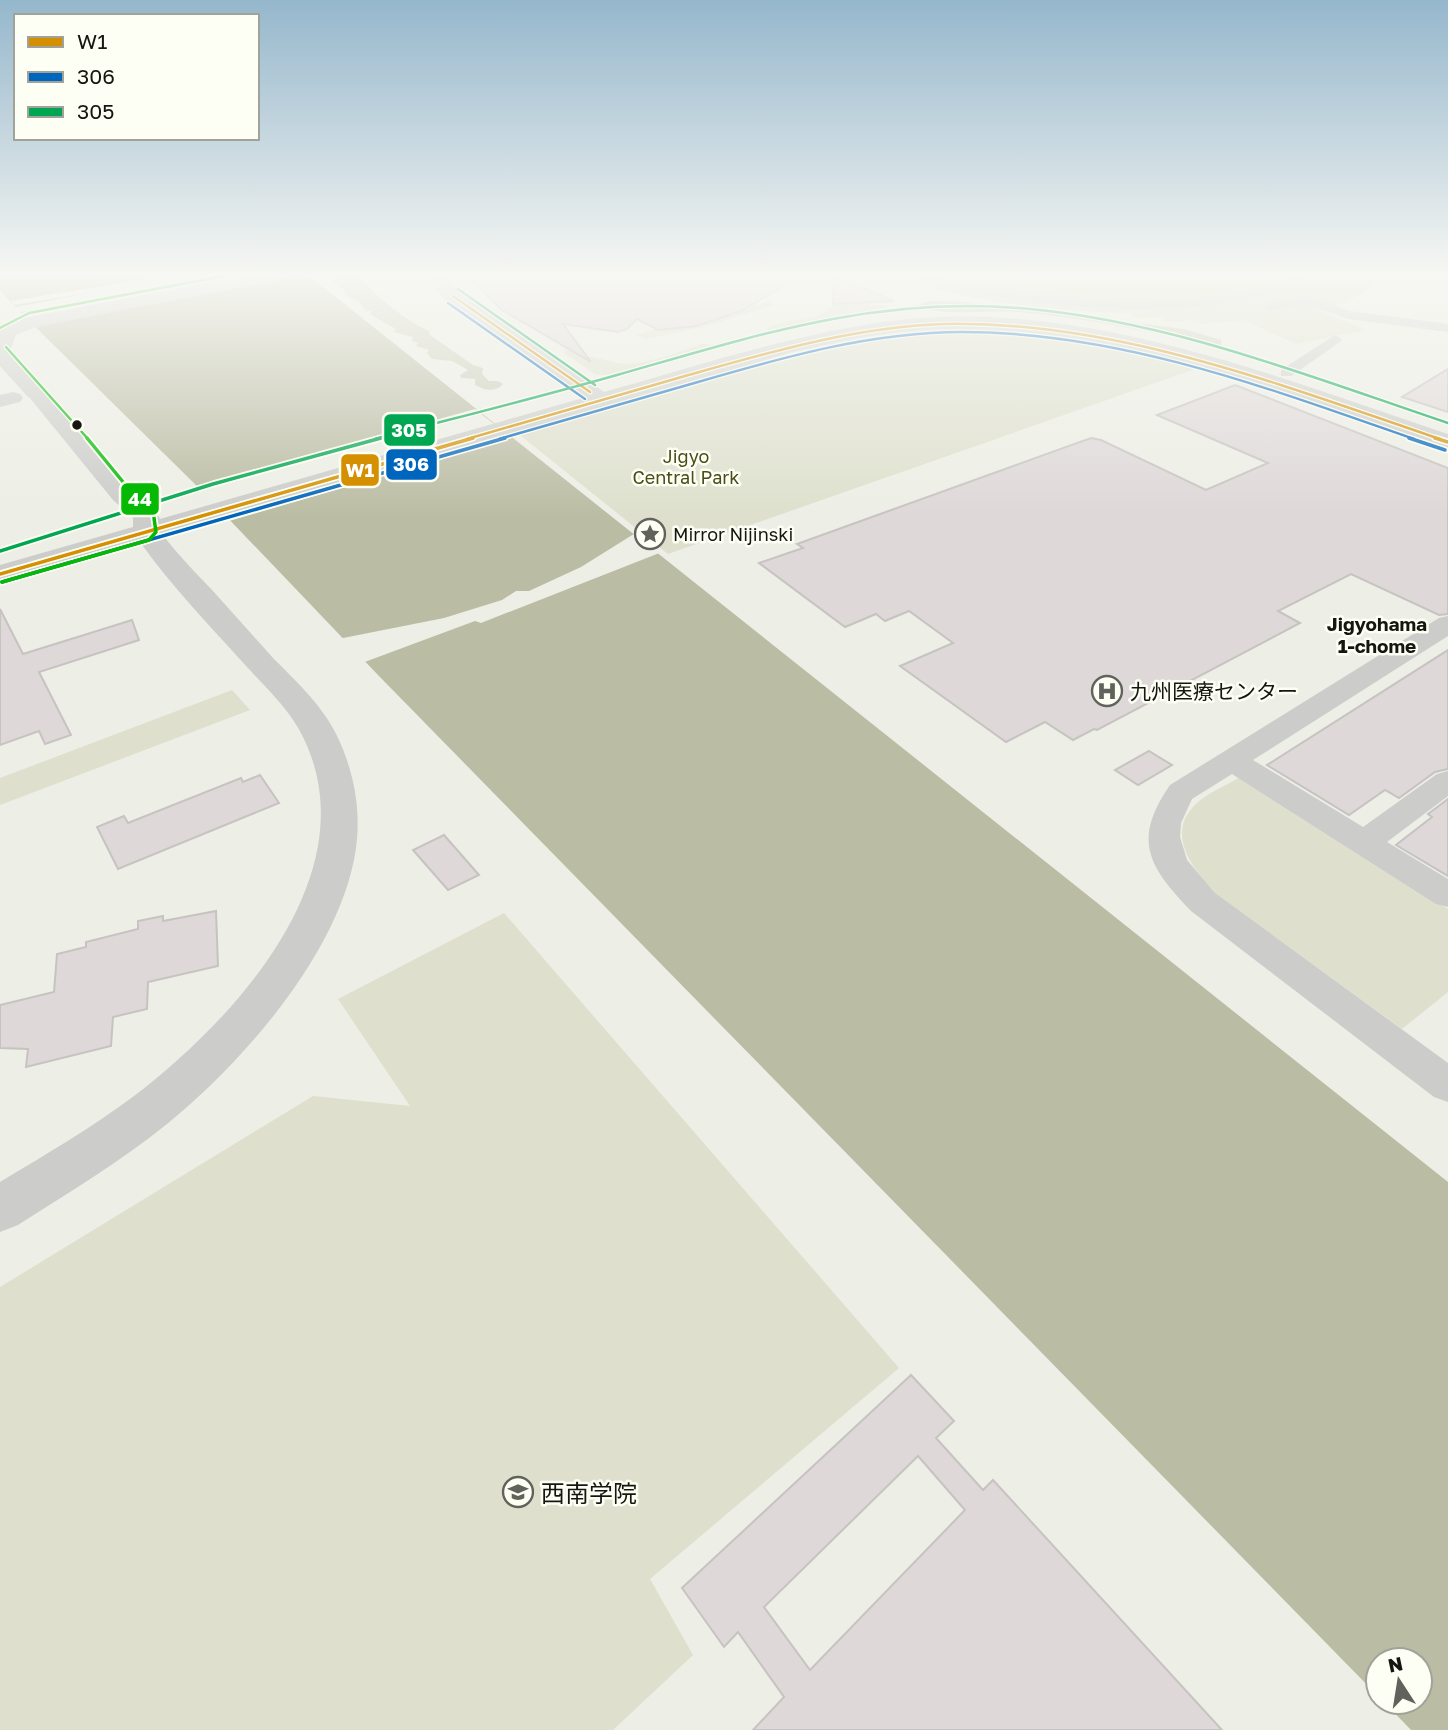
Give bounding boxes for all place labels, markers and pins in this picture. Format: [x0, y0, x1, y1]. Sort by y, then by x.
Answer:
unlabelled marker [70, 418, 84, 432]
place icon: Mirror Nijinski [633, 517, 667, 551]
place label: Mirror Nijinski [673, 523, 793, 545]
hospital icon: 九州医療センター [1090, 674, 1124, 708]
place label: 九州医療センター [1130, 678, 1298, 704]
school or university icon: 西南学院 [501, 1475, 535, 1509]
place label: 西南学院 [541, 1478, 637, 1507]

